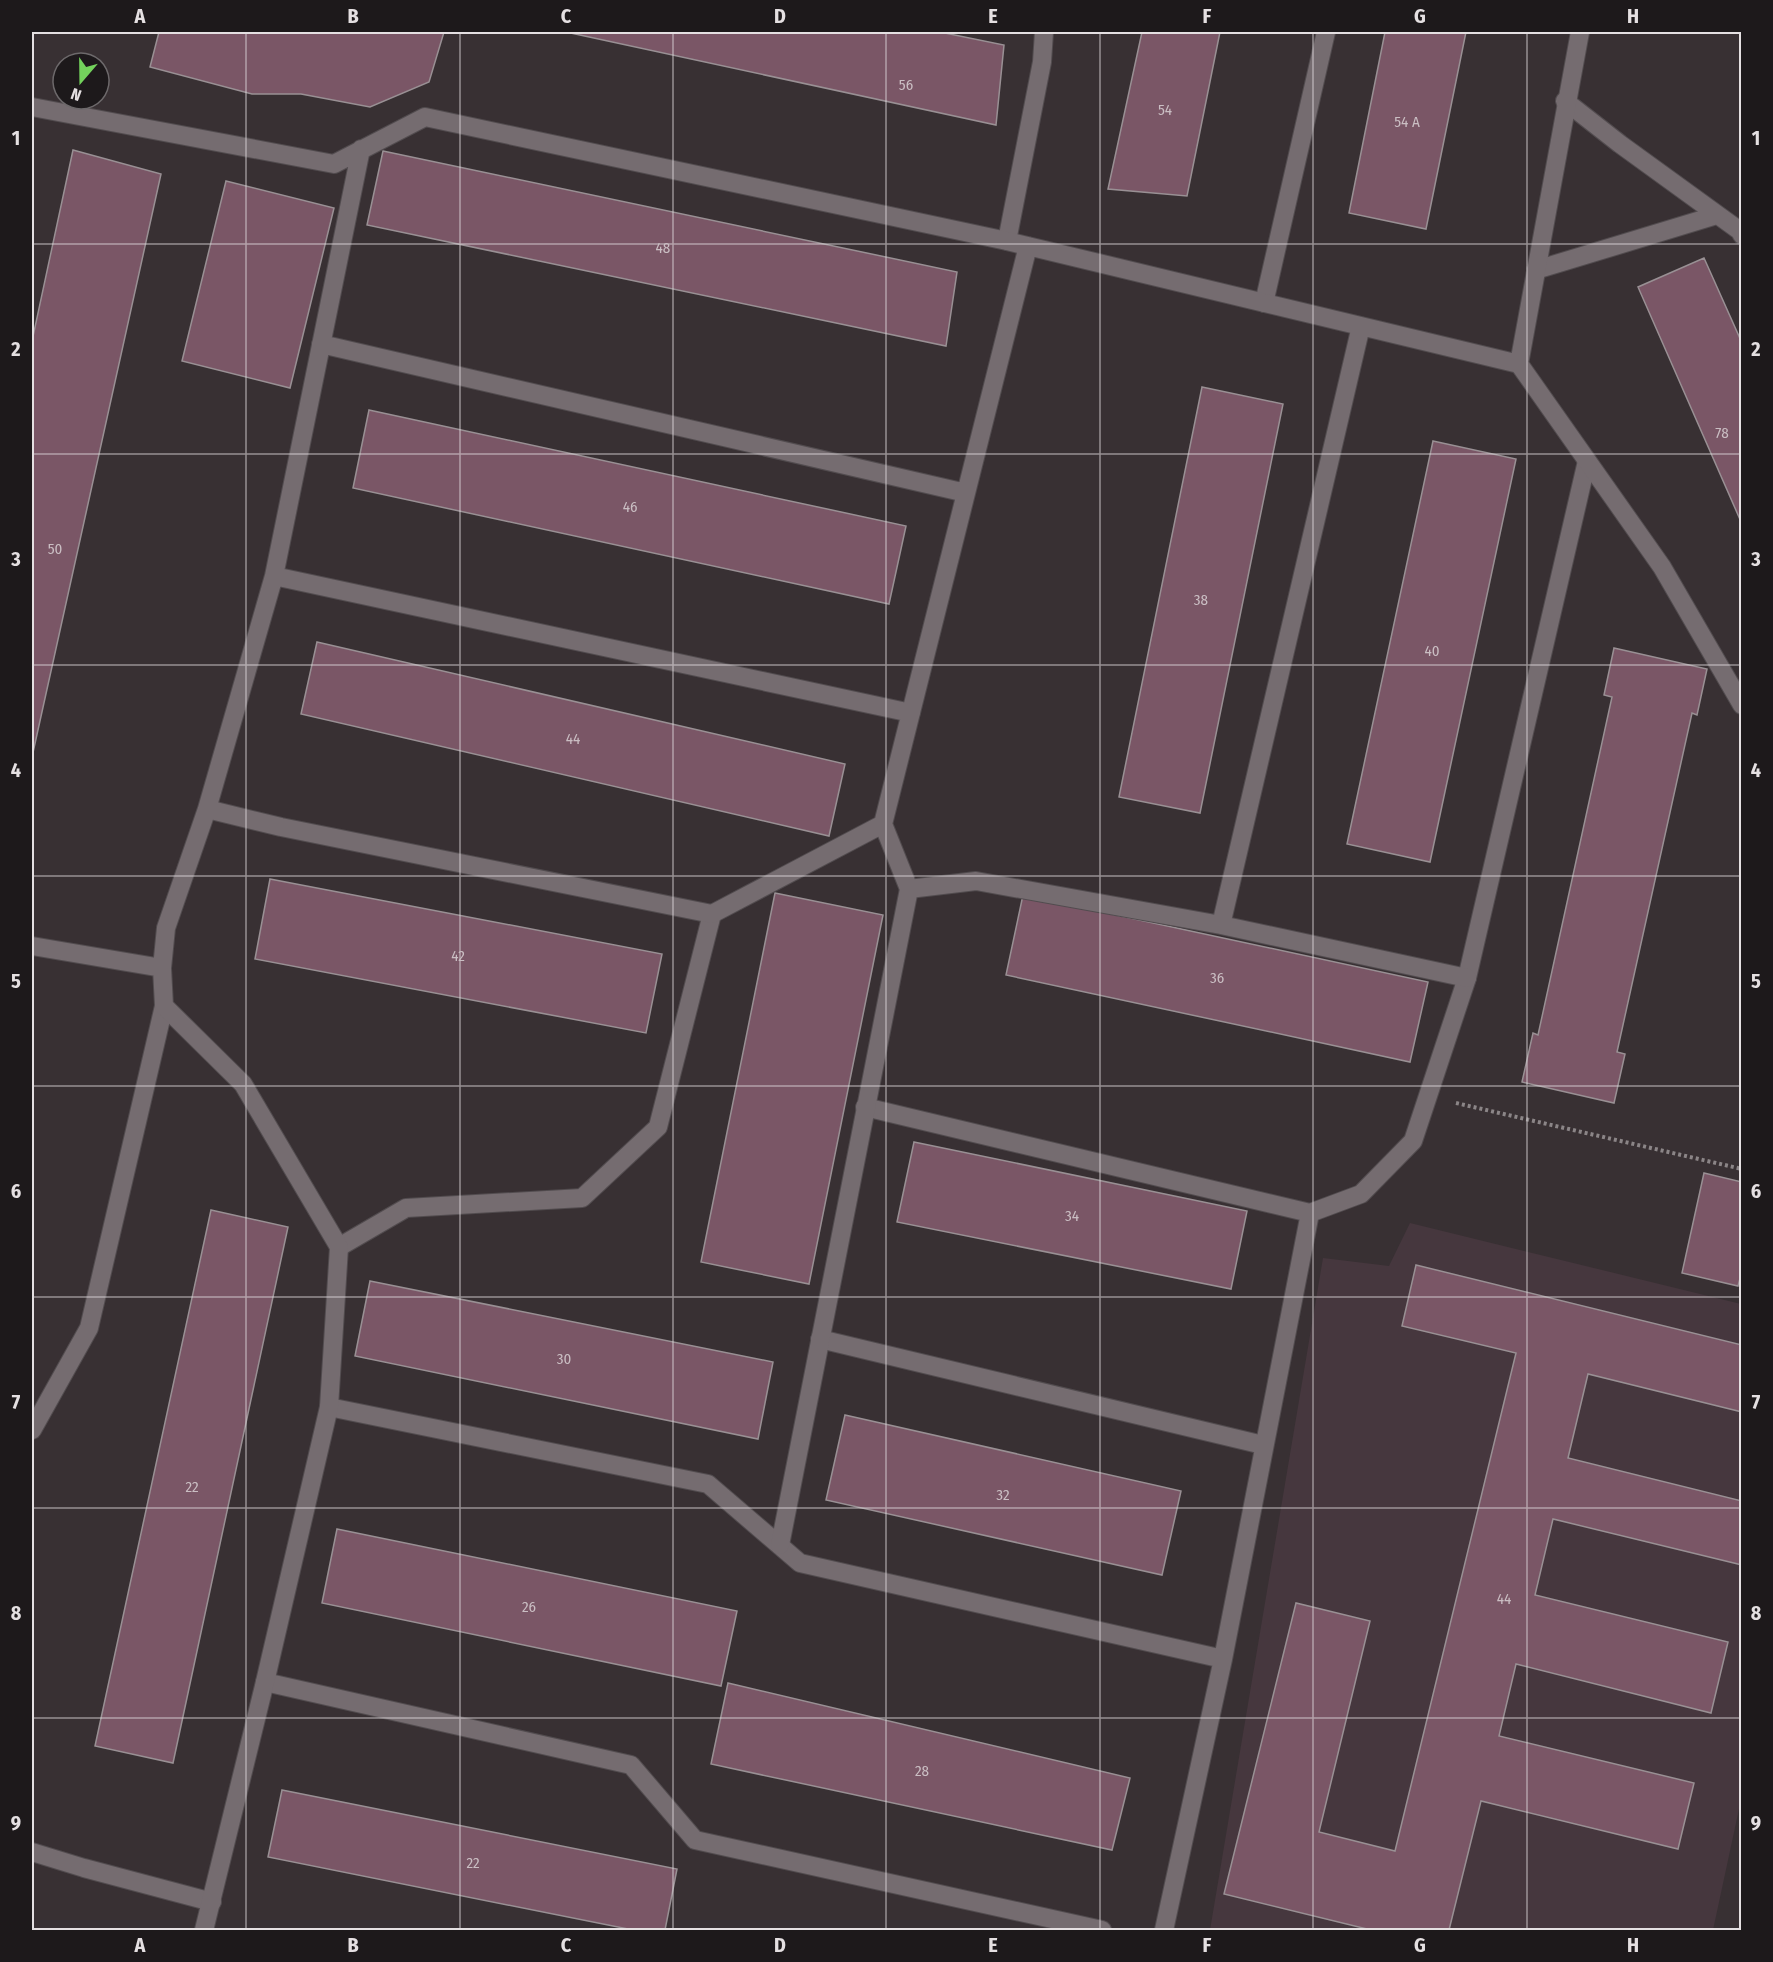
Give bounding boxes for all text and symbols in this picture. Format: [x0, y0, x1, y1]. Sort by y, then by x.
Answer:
text: A [134, 4, 147, 28]
text: B [347, 4, 359, 28]
text: C [561, 4, 572, 28]
text: D [774, 4, 786, 28]
text: E [988, 4, 998, 28]
text: F [1203, 4, 1212, 28]
text: G [1414, 4, 1426, 28]
text: H [1627, 4, 1639, 28]
north arrow [51, 51, 111, 111]
house number: 56 [899, 76, 913, 94]
text: N [68, 84, 84, 105]
house number: 54 [1158, 101, 1172, 119]
house number: 54 А [1394, 113, 1420, 131]
text: 1 [12, 126, 20, 150]
text: 1 [1752, 126, 1760, 150]
house number: 48 [656, 239, 670, 257]
text: 2 [10, 337, 21, 361]
text: 2 [1750, 337, 1761, 361]
house number: 78 [1715, 424, 1729, 442]
house number: 46 [623, 498, 637, 516]
house number: 50 [48, 540, 62, 558]
text: 3 [10, 547, 21, 571]
text: 3 [1750, 547, 1761, 571]
house number: 38 [1194, 591, 1208, 609]
house number: 40 [1424, 642, 1440, 660]
house number: 44 [566, 730, 580, 748]
text: 4 [11, 758, 21, 782]
text: 4 [1751, 758, 1761, 782]
house number: 42 [451, 947, 465, 965]
text: 5 [11, 969, 21, 993]
house number: 36 [1210, 969, 1224, 987]
text: 5 [1751, 969, 1761, 993]
text: 6 [11, 1179, 21, 1203]
text: 6 [1751, 1179, 1761, 1203]
house number: 34 [1065, 1207, 1079, 1225]
house number: 30 [557, 1350, 571, 1368]
text: 7 [12, 1390, 21, 1414]
text: 7 [1752, 1390, 1761, 1414]
house number: 22 [185, 1478, 199, 1496]
house number: 32 [996, 1486, 1010, 1504]
house number: 44 [1497, 1590, 1511, 1608]
house number: 26 [522, 1598, 536, 1616]
text: 8 [11, 1601, 22, 1625]
text: 8 [1751, 1601, 1762, 1625]
house number: 28 [915, 1762, 929, 1780]
text: 9 [11, 1811, 21, 1835]
text: 9 [1751, 1811, 1761, 1835]
house number: 22 [466, 1854, 480, 1872]
text: A [134, 1933, 147, 1957]
text: B [347, 1933, 359, 1957]
text: C [561, 1933, 572, 1957]
text: D [774, 1933, 786, 1957]
text: E [988, 1933, 998, 1957]
text: F [1203, 1933, 1212, 1957]
text: G [1414, 1933, 1426, 1957]
text: H [1627, 1933, 1639, 1957]

